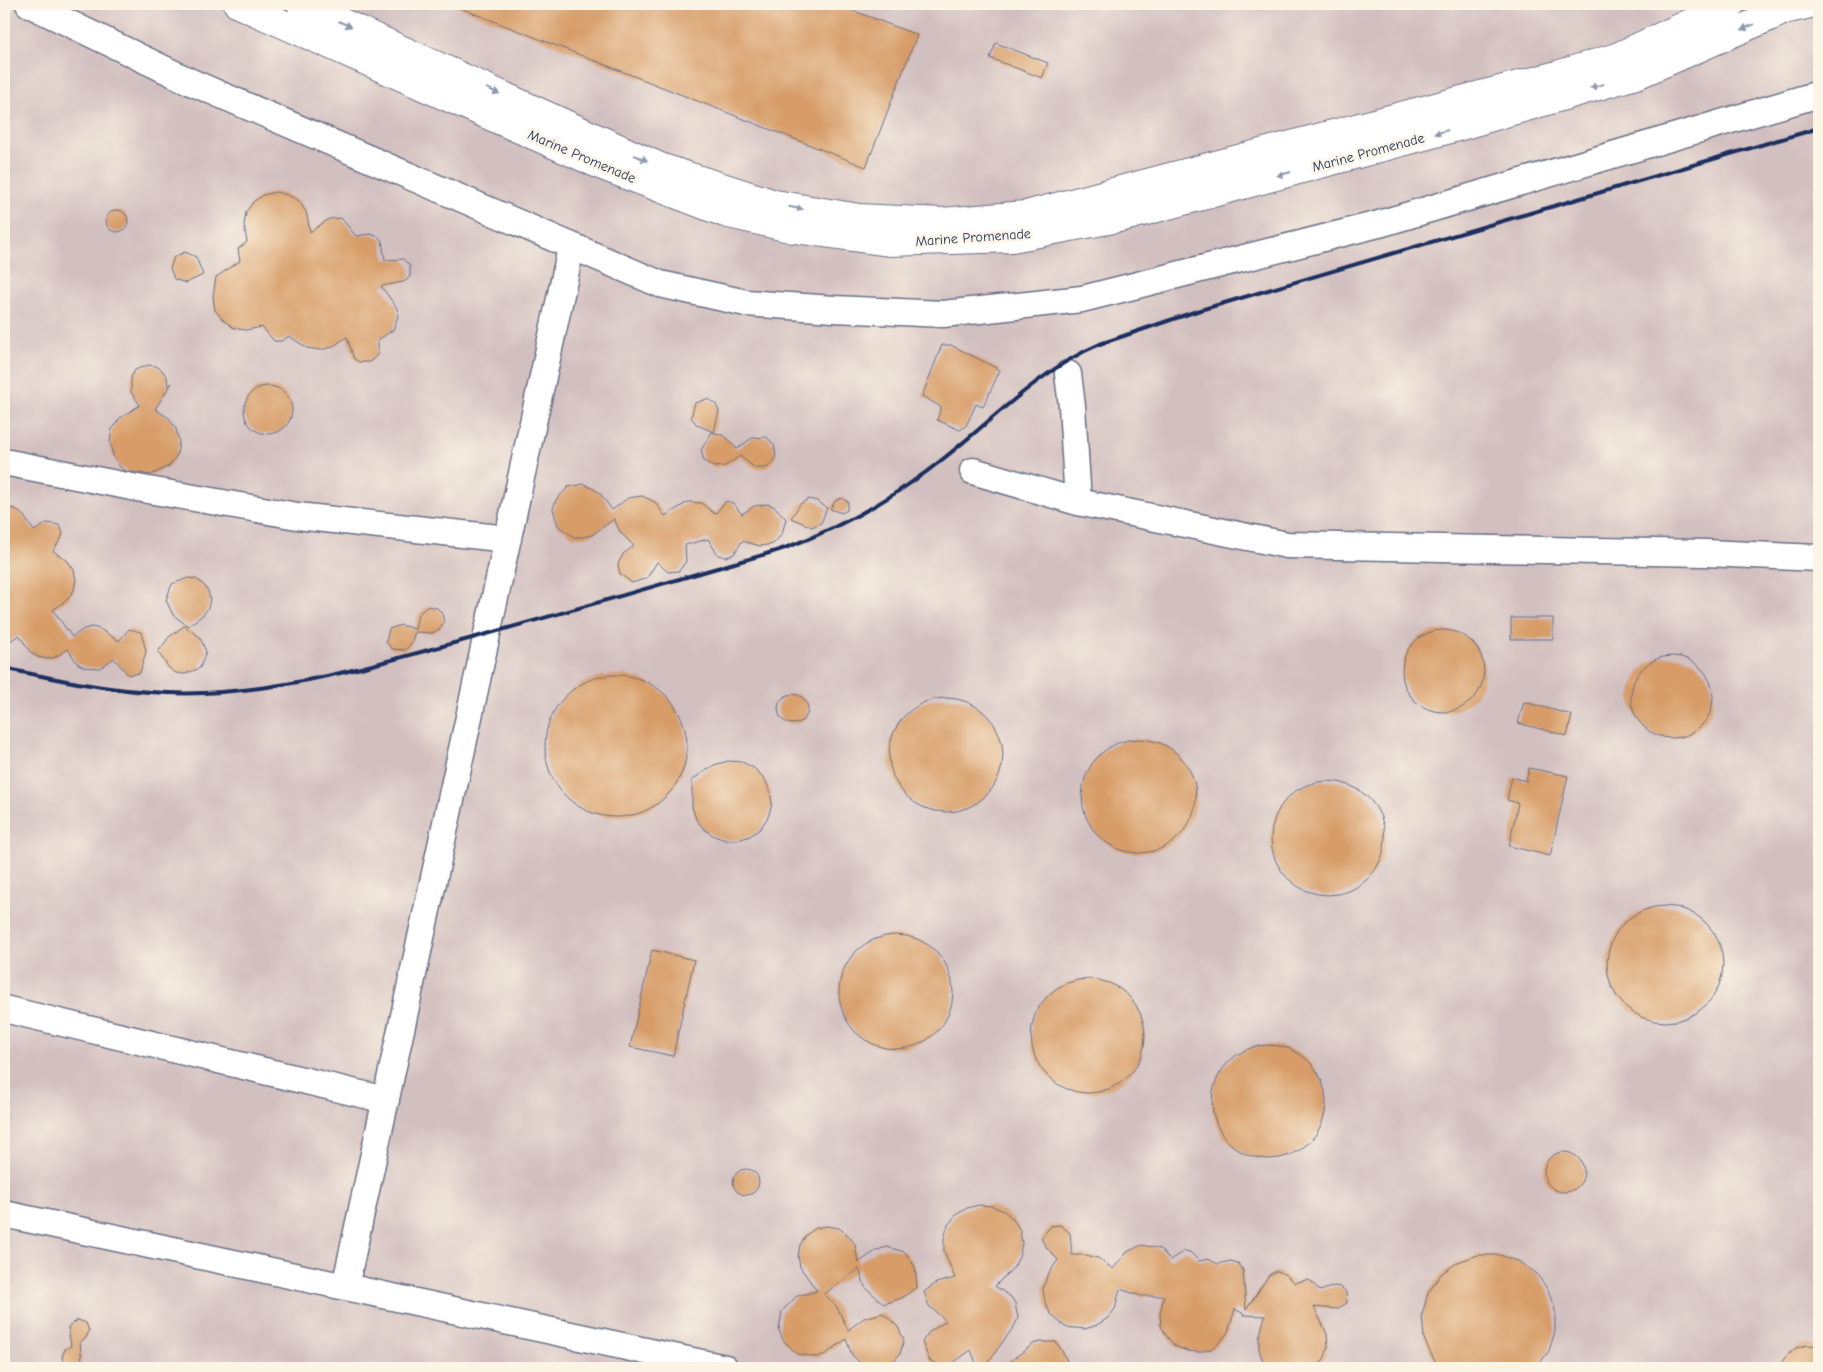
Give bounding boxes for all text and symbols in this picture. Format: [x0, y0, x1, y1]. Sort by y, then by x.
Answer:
one-way arrow [338, 20, 352, 28]
one-way arrow [1741, 23, 1755, 31]
one-way arrow [1589, 83, 1604, 91]
one-way arrow [486, 87, 500, 95]
street label: Marine Promenade [525, 126, 638, 187]
one-way arrow [1433, 128, 1448, 136]
street label: Marine Promenade [1310, 129, 1426, 176]
one-way arrow [634, 155, 648, 163]
one-way arrow [1276, 170, 1292, 178]
one-way arrow [788, 204, 804, 212]
street label: Marine Promenade [915, 225, 1031, 250]

